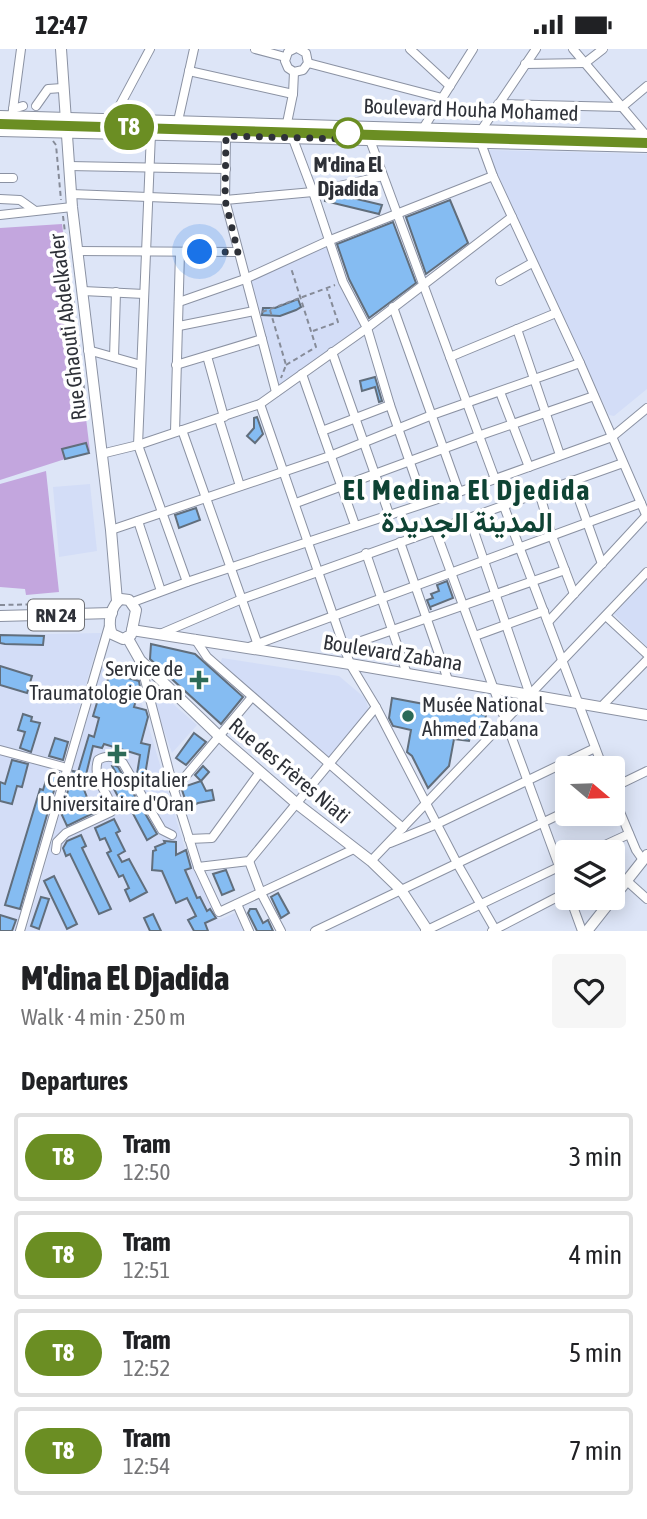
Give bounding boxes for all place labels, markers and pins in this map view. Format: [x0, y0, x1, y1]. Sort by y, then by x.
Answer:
marker: M'dina El Djadida [333, 118, 363, 148]
place label: M'dina El Djadida [314, 152, 383, 200]
place label: Service de Traumatologie Oran [29, 656, 183, 704]
marker: Service de Traumatologie Oran [189, 670, 209, 690]
place label: Musée National Ahmed Zabana [422, 692, 544, 740]
marker: Musée National Ahmed Zabana [400, 708, 416, 724]
marker: Centre Hospitalier Universitaire d'Oran [107, 744, 127, 764]
place label: Centre Hospitalier Universitaire d'Oran [40, 767, 194, 815]

